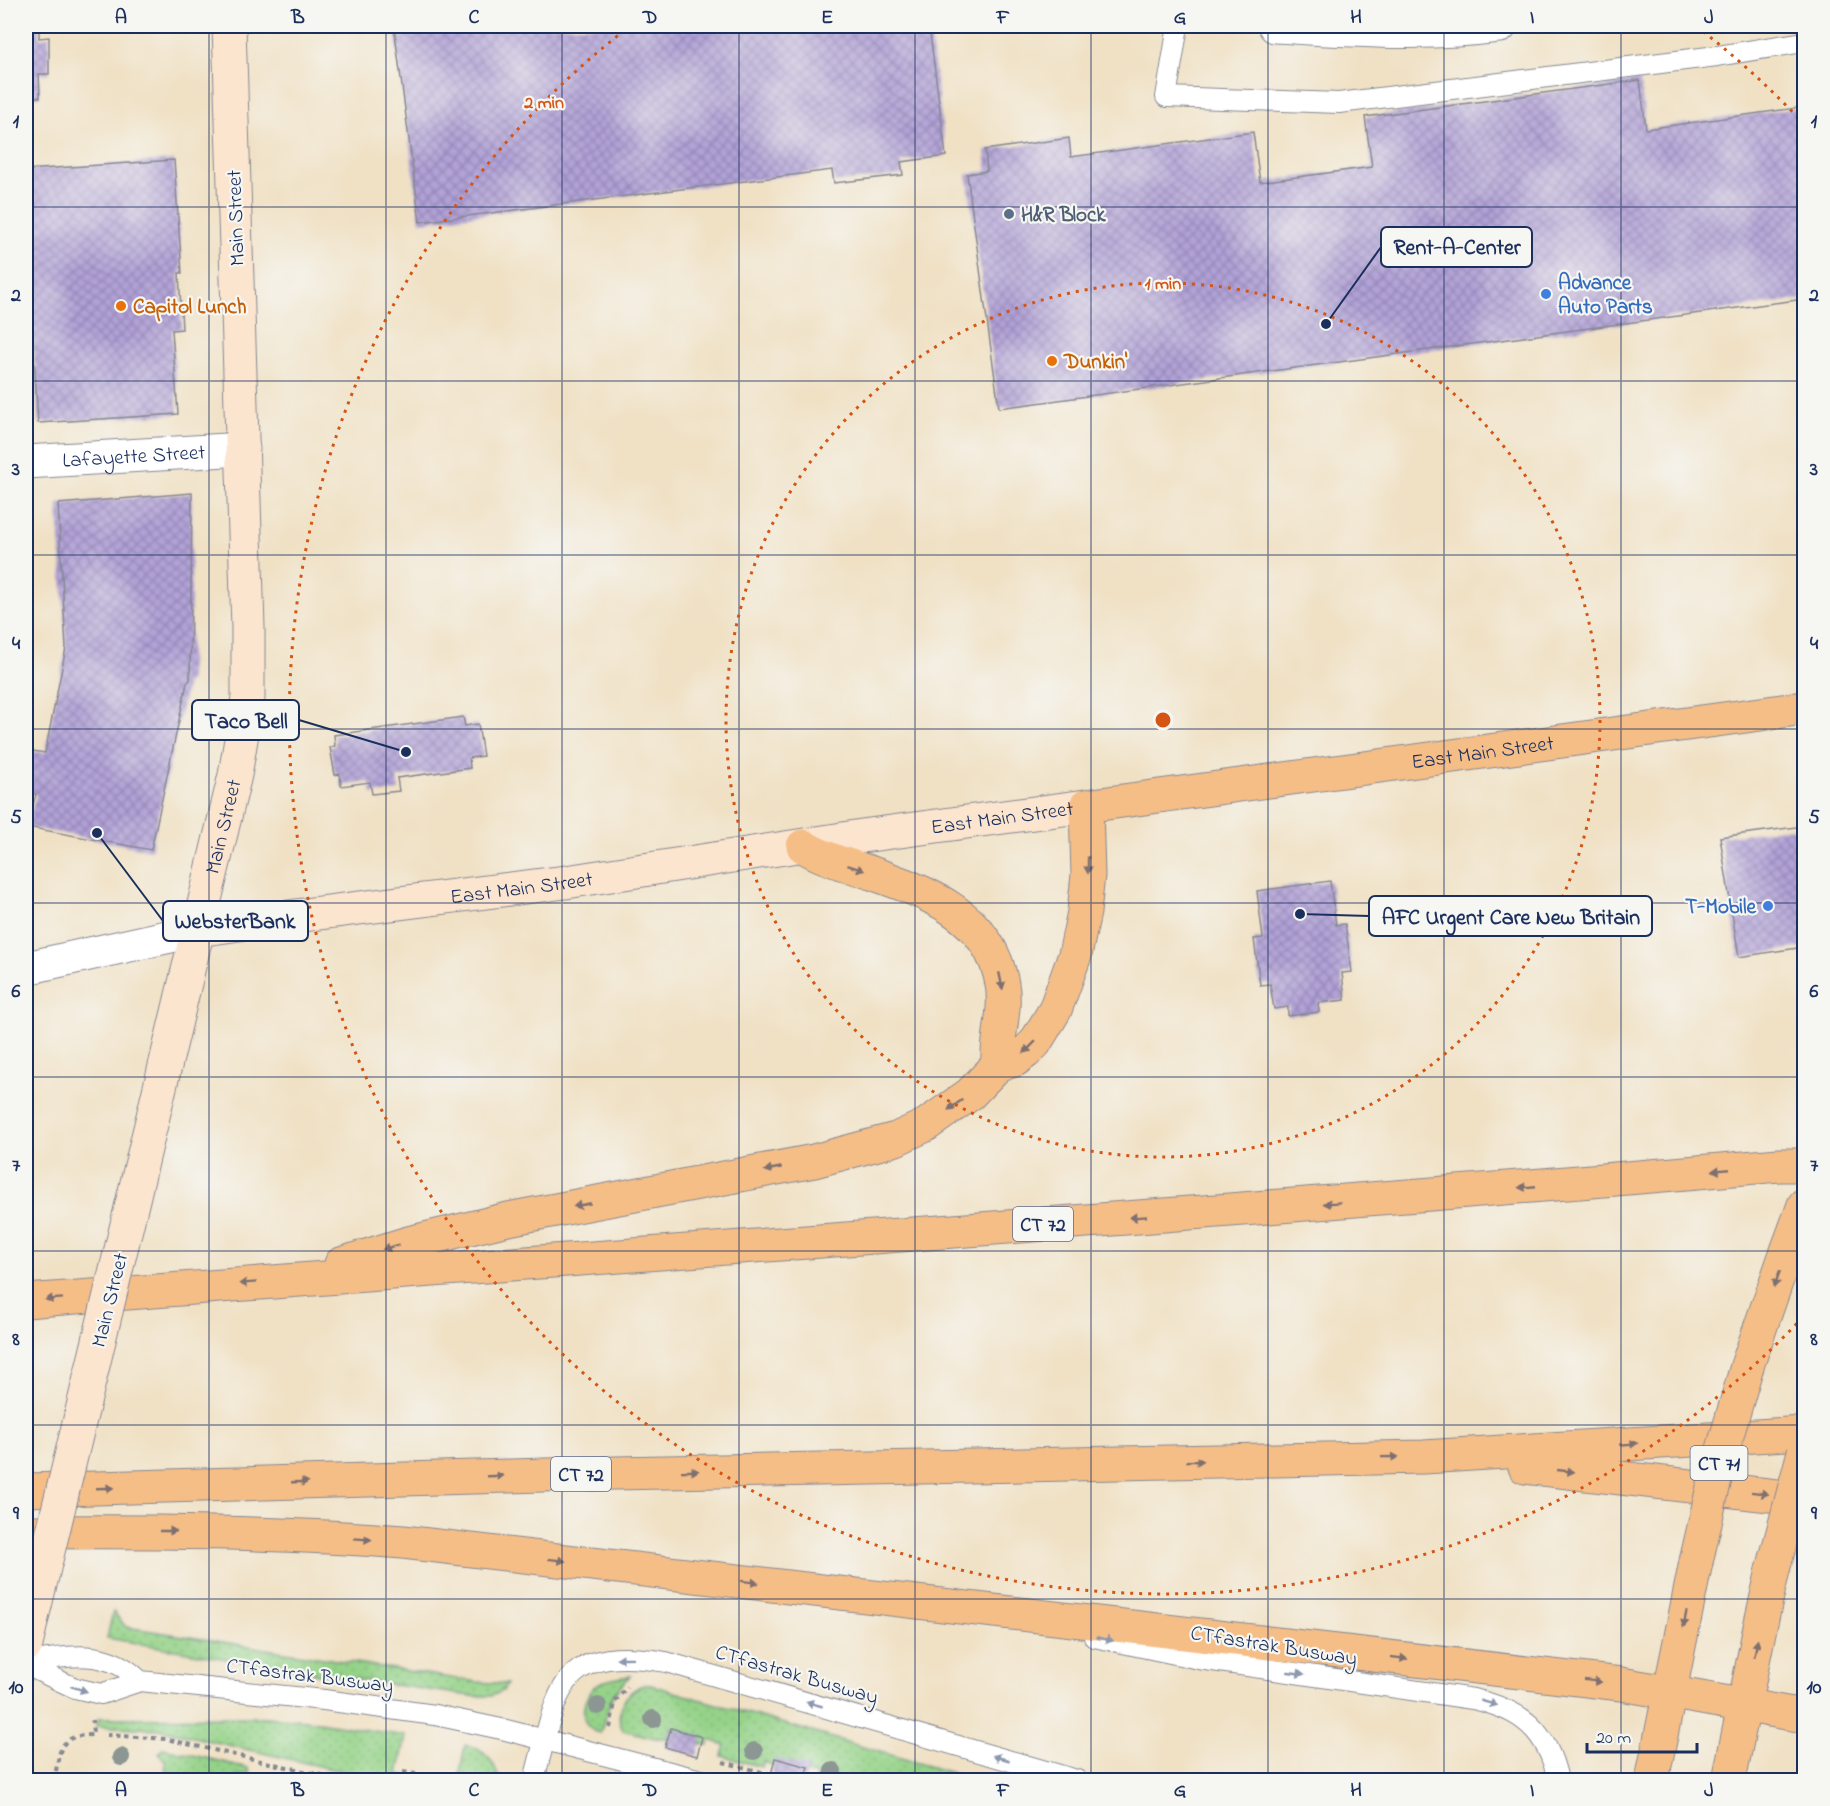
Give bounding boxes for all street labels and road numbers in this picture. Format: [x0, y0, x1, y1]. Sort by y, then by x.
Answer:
street label: Main Street [220, 169, 254, 267]
street label: Lafayette Street [62, 438, 206, 477]
street label: East Main Street [1409, 729, 1556, 778]
street label: Main Street [199, 777, 250, 877]
street label: East Main Street [929, 795, 1075, 844]
street label: East Main Street [448, 865, 595, 913]
road number: CT 72 [1013, 1207, 1073, 1241]
street label: Main Street [85, 1250, 137, 1351]
road number: CT 71 [1690, 1446, 1748, 1480]
road number: CT 72 [551, 1457, 611, 1491]
street label: CTfastrak Busway [1188, 1619, 1359, 1677]
street label: CTfastrak Busway [711, 1638, 881, 1715]
street label: CTfastrak Busway [224, 1652, 395, 1704]

